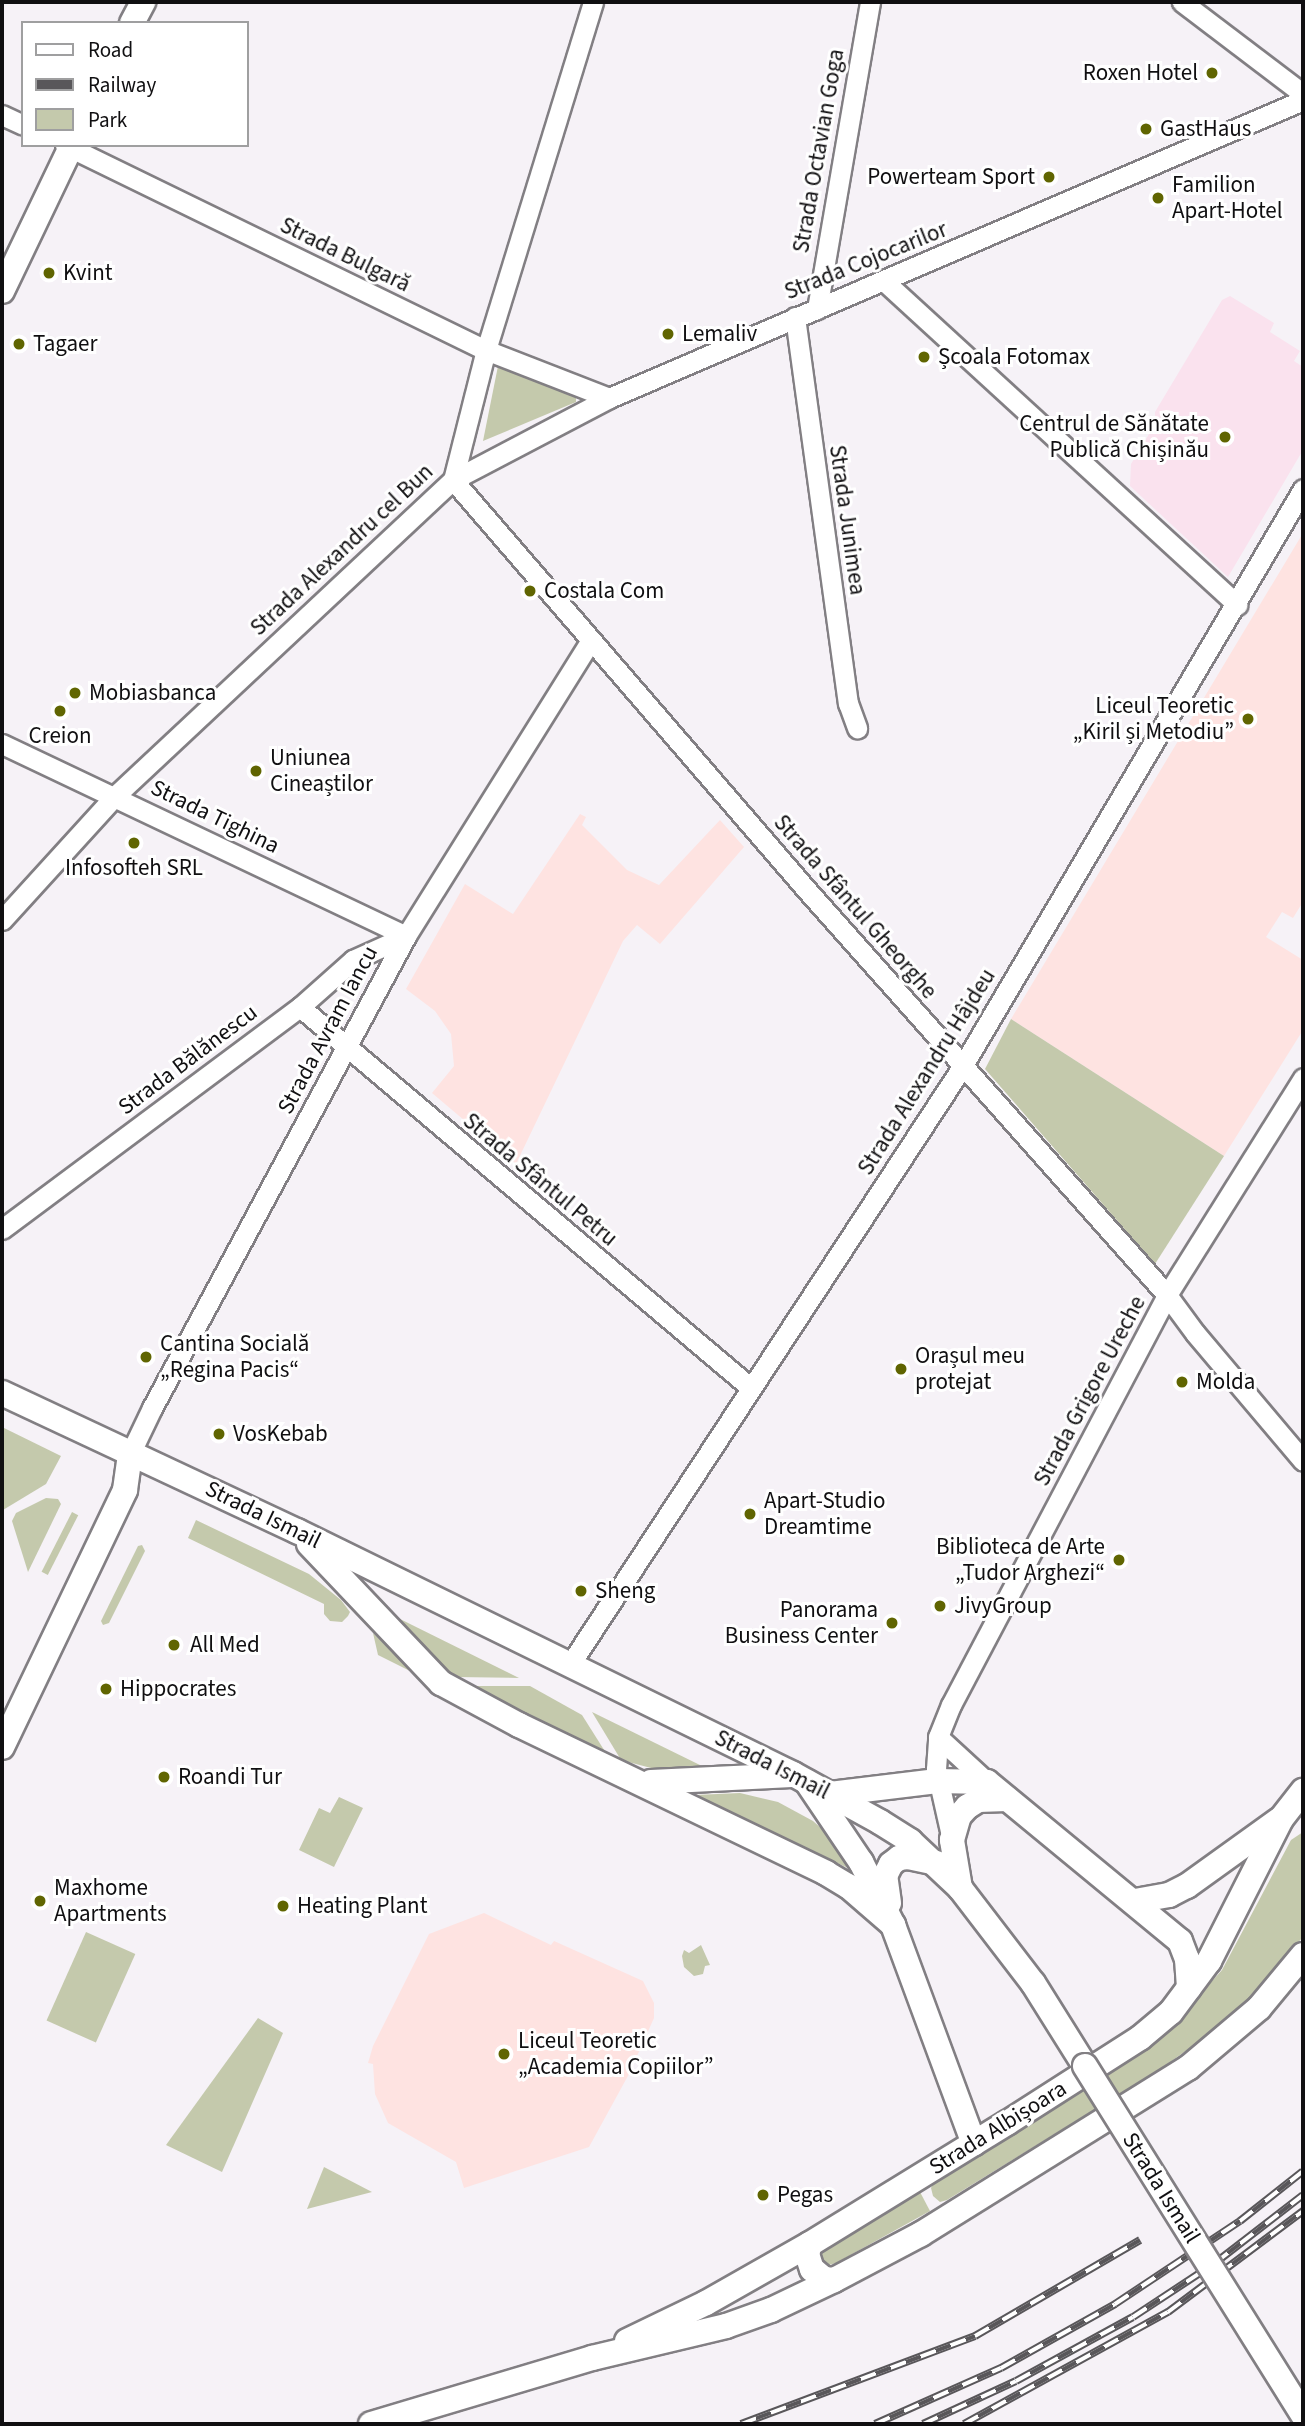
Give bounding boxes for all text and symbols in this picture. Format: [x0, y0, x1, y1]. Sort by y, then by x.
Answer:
legend [21, 21, 248, 147]
text: Road [88, 35, 133, 65]
street label: Strada Octavian Goga [787, 47, 851, 255]
place label: Roxen Hotel [1083, 59, 1198, 87]
marker: Roxen Hotel [1204, 65, 1220, 81]
text: Railway [88, 70, 156, 100]
text: Park [88, 105, 127, 135]
place label: GastHaus [1160, 115, 1251, 143]
marker: GastHaus [1138, 121, 1154, 137]
place label: Powerteam Sport [867, 163, 1035, 191]
marker: Powerteam Sport [1041, 169, 1057, 185]
place label: Familion Apart-Hotel [1172, 171, 1283, 225]
marker: Familion Apart-Hotel [1150, 190, 1166, 206]
street label: Strada Bulgară [275, 212, 415, 298]
street label: Strada Cojocarilor [781, 216, 951, 306]
place label: Kvint [63, 259, 113, 287]
marker: Kvint [41, 265, 57, 281]
place label: Lemaliv [682, 320, 757, 348]
marker: Lemaliv [660, 326, 676, 342]
place label: Tagaer [33, 330, 97, 358]
marker: Tagaer [11, 336, 27, 352]
place label: Școala Fotomax [938, 343, 1090, 371]
marker: Școala Fotomax [916, 349, 932, 365]
place label: Centrul de Sănătate Publică Chișinău [1019, 410, 1209, 464]
marker: Centrul de Sănătate Publică Chișinău [1215, 427, 1235, 447]
street label: Strada Junimea [823, 443, 871, 597]
street label: Strada Alexandru cel Bun [245, 458, 439, 642]
place label: Costala Com [544, 577, 664, 605]
marker: Costala Com [522, 583, 538, 599]
place label: Mobiasbanca [89, 679, 216, 707]
marker: Mobiasbanca [67, 685, 83, 701]
place label: Liceul Teoretic „Kiril și Metodiu” [1073, 692, 1234, 746]
marker: Creion [52, 703, 68, 719]
marker: Liceul Teoretic „Kiril și Metodiu” [1240, 711, 1256, 727]
place label: Creion [29, 722, 91, 750]
place label: Uniunea Cineaștilor [270, 744, 373, 798]
marker: Uniunea Cineaștilor [248, 763, 264, 779]
street label: Strada Tighina [146, 774, 284, 860]
street label: Strada Sfântul Gheorghe [768, 809, 942, 1005]
marker: Infosofteh SRL [126, 835, 142, 851]
place label: Infosofteh SRL [65, 854, 203, 882]
street label: Strada Avram Iancu [272, 941, 384, 1119]
street label: Strada Alexandru Hâjdeu [852, 964, 1002, 1180]
street label: Strada Bălănescu [113, 999, 263, 1121]
street label: Strada Sfântul Petru [457, 1107, 623, 1253]
street label: Strada Grigore Ureche [1028, 1291, 1152, 1491]
place label: Cantina Socială „Regina Pacis“ [160, 1330, 309, 1384]
place label: Orașul meu protejat [915, 1342, 1025, 1396]
marker: Cantina Socială „Regina Pacis“ [138, 1349, 154, 1365]
marker: Orașul meu protejat [893, 1361, 909, 1377]
place label: Molda [1196, 1368, 1255, 1396]
marker: Molda [1174, 1374, 1190, 1390]
place label: VosKebab [233, 1420, 328, 1448]
marker: VosKebab [211, 1426, 227, 1442]
street label: Strada Ismail [201, 1475, 325, 1555]
place label: Apart-Studio Dreamtime [764, 1487, 885, 1541]
marker: Apart-Studio Dreamtime [742, 1506, 758, 1522]
place label: Biblioteca de Arte „Tudor Arghezi“ [936, 1533, 1105, 1587]
marker: Biblioteca de Arte „Tudor Arghezi“ [1111, 1552, 1127, 1568]
place label: Sheng [595, 1577, 655, 1605]
marker: Sheng [573, 1583, 589, 1599]
place label: JivyGroup [954, 1592, 1052, 1620]
place label: Panorama Business Center [725, 1596, 878, 1650]
marker: JivyGroup [932, 1598, 948, 1614]
marker: Panorama Business Center [884, 1615, 900, 1631]
place label: All Med [190, 1631, 260, 1659]
marker: All Med [164, 1635, 184, 1655]
place label: Hippocrates [120, 1675, 236, 1703]
marker: Hippocrates [98, 1681, 114, 1697]
street label: Strada Ismail [710, 1724, 834, 1806]
place label: Roandi Tur [178, 1763, 282, 1791]
marker: Roandi Tur [156, 1769, 172, 1785]
place label: Maxhome Apartments [54, 1874, 167, 1928]
place label: Heating Plant [297, 1892, 427, 1920]
marker: Maxhome Apartments [32, 1893, 48, 1909]
marker: Heating Plant [275, 1898, 291, 1914]
place label: Liceul Teoretic „Academia Copiilor” [518, 2027, 713, 2081]
marker: Liceul Teoretic „Academia Copiilor” [496, 2046, 512, 2062]
street label: Strada Albișoara [924, 2075, 1072, 2181]
street label: Strada Ismail [1116, 2128, 1206, 2248]
place label: Pegas [777, 2181, 833, 2209]
marker: Pegas [755, 2187, 771, 2203]

